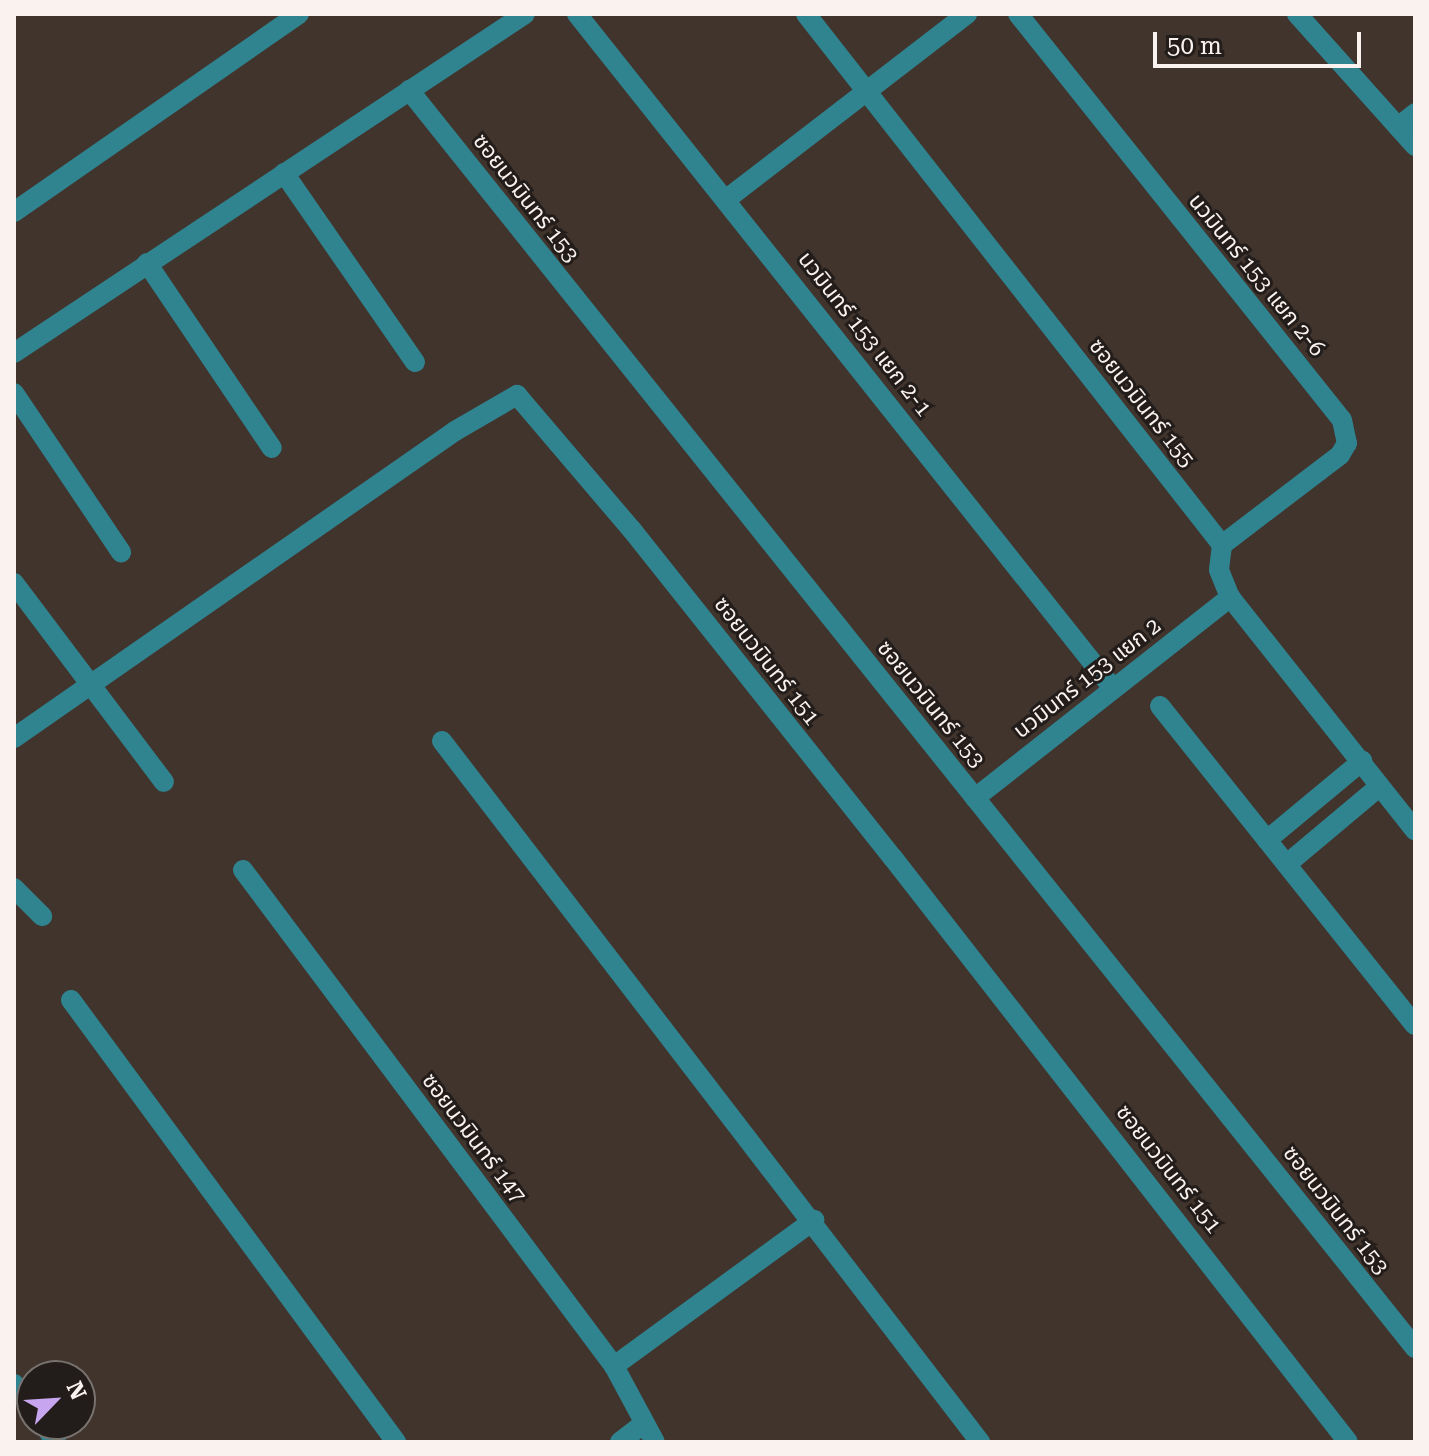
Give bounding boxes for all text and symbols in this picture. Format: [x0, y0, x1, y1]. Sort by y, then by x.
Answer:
scale bar [1157, 16, 1365, 66]
text: 50 m [1167, 32, 1222, 60]
street label: ซอยนวมินทร์ 153 [468, 128, 584, 268]
street label: นวมินทร์ 153 แยก 2-6 [1183, 188, 1331, 362]
street label: นวมินทร์ 153 แยก 2-1 [793, 246, 937, 422]
street label: ซอยนวมินทร์ 155 [1084, 333, 1200, 473]
street label: ซอยนวมินทร์ 151 [709, 591, 825, 731]
street label: นวมินทร์ 153 แยก 2 [1008, 612, 1166, 744]
street label: ซอยนวมินทร์ 153 [872, 635, 990, 773]
street label: ซอยนวมินทร์ 147 [417, 1068, 531, 1208]
street label: ซอยนวมินทร์ 151 [1111, 1099, 1227, 1239]
street label: ซอยนวมินทร์ 153 [1278, 1140, 1394, 1280]
north arrow [16, 1360, 96, 1440]
text: N [61, 1378, 91, 1403]

